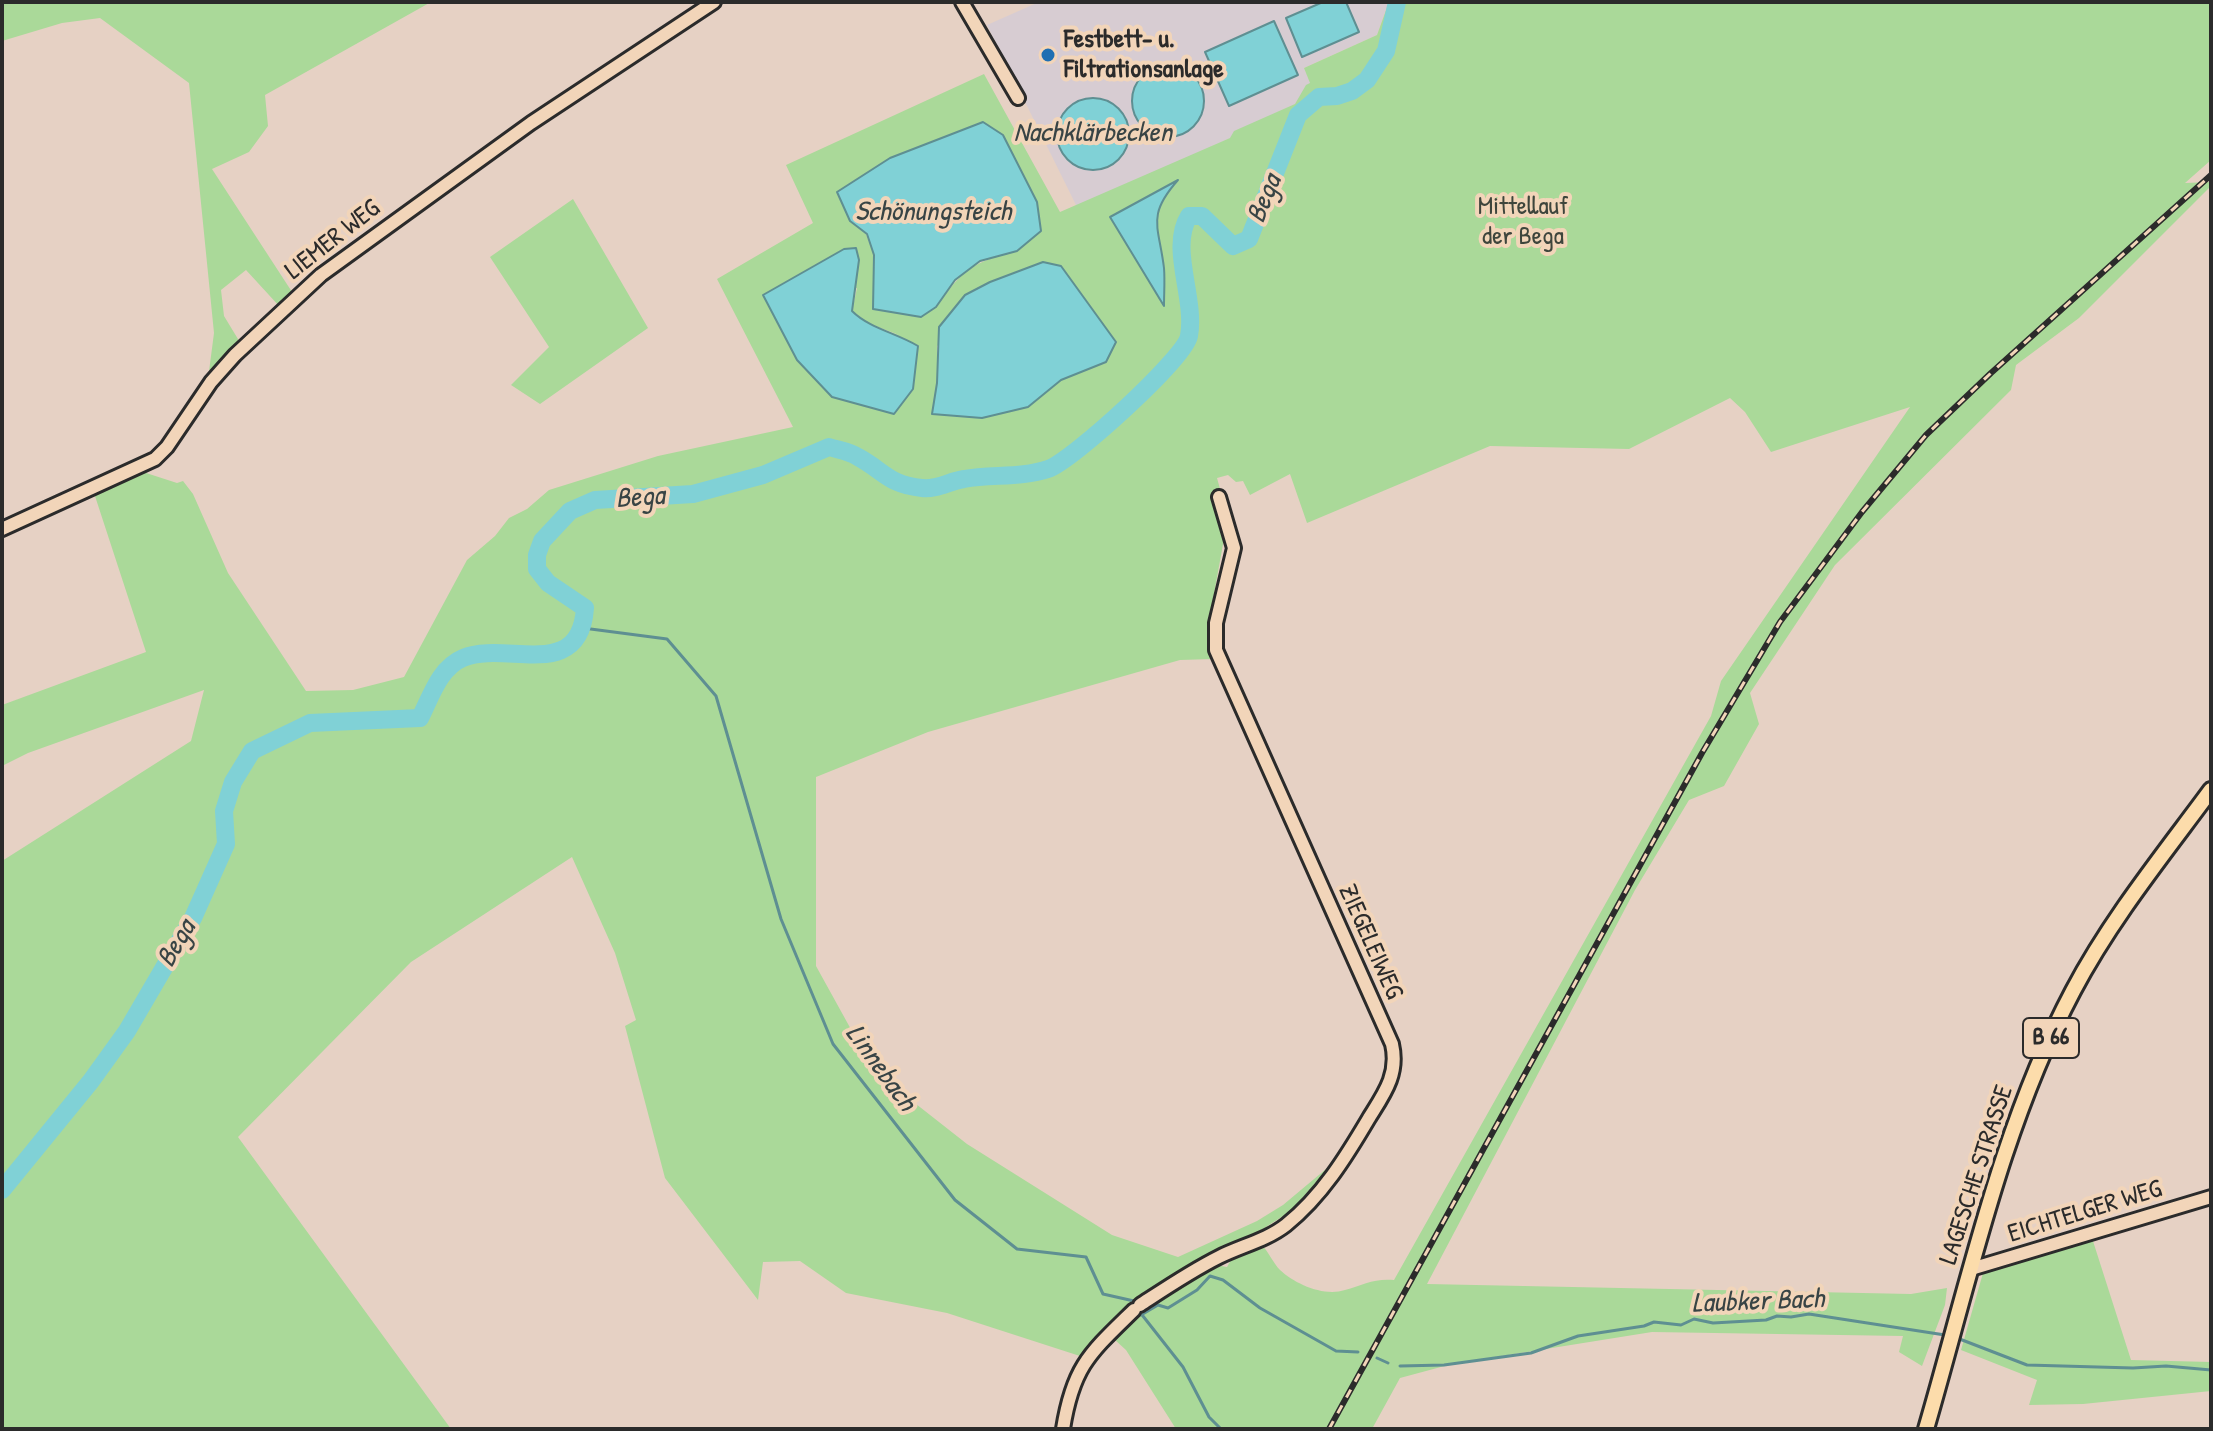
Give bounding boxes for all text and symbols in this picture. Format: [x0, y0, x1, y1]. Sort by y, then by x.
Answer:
place label: Festbett- u. Filtrationsanlage [1064, 24, 1224, 86]
marker: Festbett- u. Filtrationsanlage [1039, 46, 1057, 64]
water label: Nachklärbecken [1014, 117, 1172, 151]
water label: Bega [1240, 170, 1290, 228]
park label: Mittellauf der Bega [1478, 191, 1568, 252]
street label: LIEMER WEG [279, 193, 387, 287]
water label: Schönungsteich [855, 196, 1011, 230]
water label: Bega [614, 480, 666, 516]
street label: ZIEGELEIWEG [1331, 880, 1409, 1004]
water label: Bega [150, 914, 204, 974]
water label: Linnebach [838, 1018, 922, 1118]
road number: B 66 [2023, 1018, 2079, 1058]
street label: LAGESCHE STRASSE [1933, 1082, 2021, 1268]
street label: EICHTELGER WEG [2004, 1174, 2166, 1250]
water label: Laubker Bach [1691, 1283, 1825, 1321]

